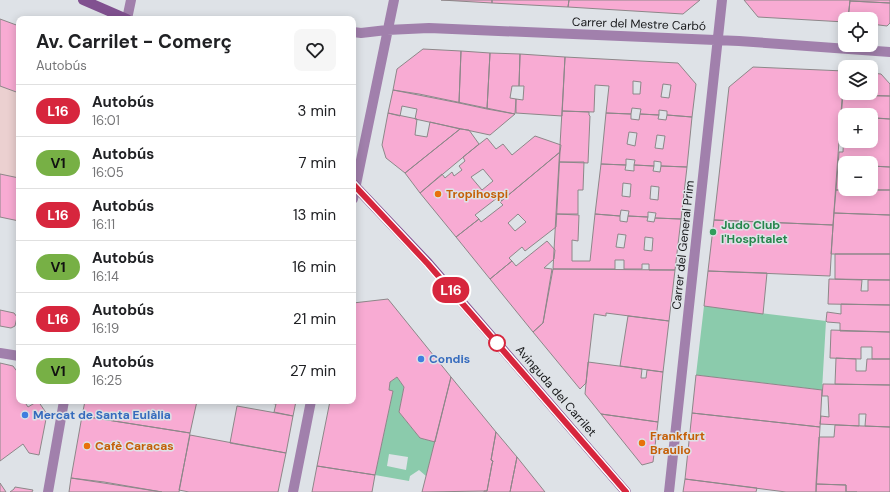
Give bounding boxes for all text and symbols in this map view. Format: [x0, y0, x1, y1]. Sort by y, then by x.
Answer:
map controls [838, 12, 878, 196]
button: locate [838, 12, 878, 52]
street label: Carrer del Mestre Carbó [572, 14, 706, 34]
text: Av. Carrilet - Comerç [36, 29, 232, 54]
button: heart [294, 29, 336, 71]
text: Autobús [36, 57, 87, 74]
button: layers [838, 60, 878, 100]
text: Autobús [92, 92, 154, 112]
text: 3 min [298, 101, 336, 121]
text: L16 [47, 102, 69, 120]
button: + [838, 108, 878, 148]
text: 16:01 [92, 112, 120, 129]
text: Autobús [92, 144, 154, 164]
text: 7 min [298, 153, 336, 173]
text: V1 [51, 154, 65, 172]
button: − [838, 156, 878, 196]
text: 16:05 [92, 164, 124, 181]
street label: Carrer del General Prim [668, 180, 698, 310]
place label: Tropihospi [446, 186, 508, 202]
marker: Tropihospi [433, 189, 443, 199]
text: Autobús [92, 196, 154, 216]
text: 13 min [293, 205, 336, 225]
text: L16 [47, 206, 69, 224]
text: 16:11 [92, 216, 115, 233]
place label: Judo Club l'Hospitalet [721, 217, 788, 247]
marker: Judo Club l'Hospitalet [708, 227, 718, 237]
text: Autobús [92, 248, 154, 268]
text: 16 min [292, 257, 336, 277]
text: V1 [51, 258, 65, 276]
text: 16:14 [92, 268, 119, 285]
line badge: L16 [428, 277, 474, 303]
text: L16 [440, 281, 462, 299]
text: Autobús [92, 300, 154, 320]
text: 21 min [293, 309, 336, 329]
text: L16 [47, 310, 69, 328]
text: 16:19 [92, 320, 119, 337]
unlabelled marker [488, 334, 506, 352]
street label: Avinguda del Carrilet [512, 342, 600, 440]
place label: Condis [429, 351, 470, 367]
text: Autobús [92, 352, 154, 372]
marker: Condis [416, 354, 426, 364]
text: 27 min [290, 361, 336, 381]
text: V1 [51, 362, 65, 380]
text: 16:25 [92, 372, 122, 389]
place label: Mercat de Santa Eulàlia [33, 407, 171, 423]
marker: Mercat de Santa Eulàlia [20, 410, 30, 420]
place label: Frankfurt Braulio [650, 428, 705, 458]
place label: Cafè Caracas [95, 438, 174, 454]
marker: Frankfurt Braulio [637, 438, 647, 448]
marker: Cafè Caracas [82, 441, 92, 451]

